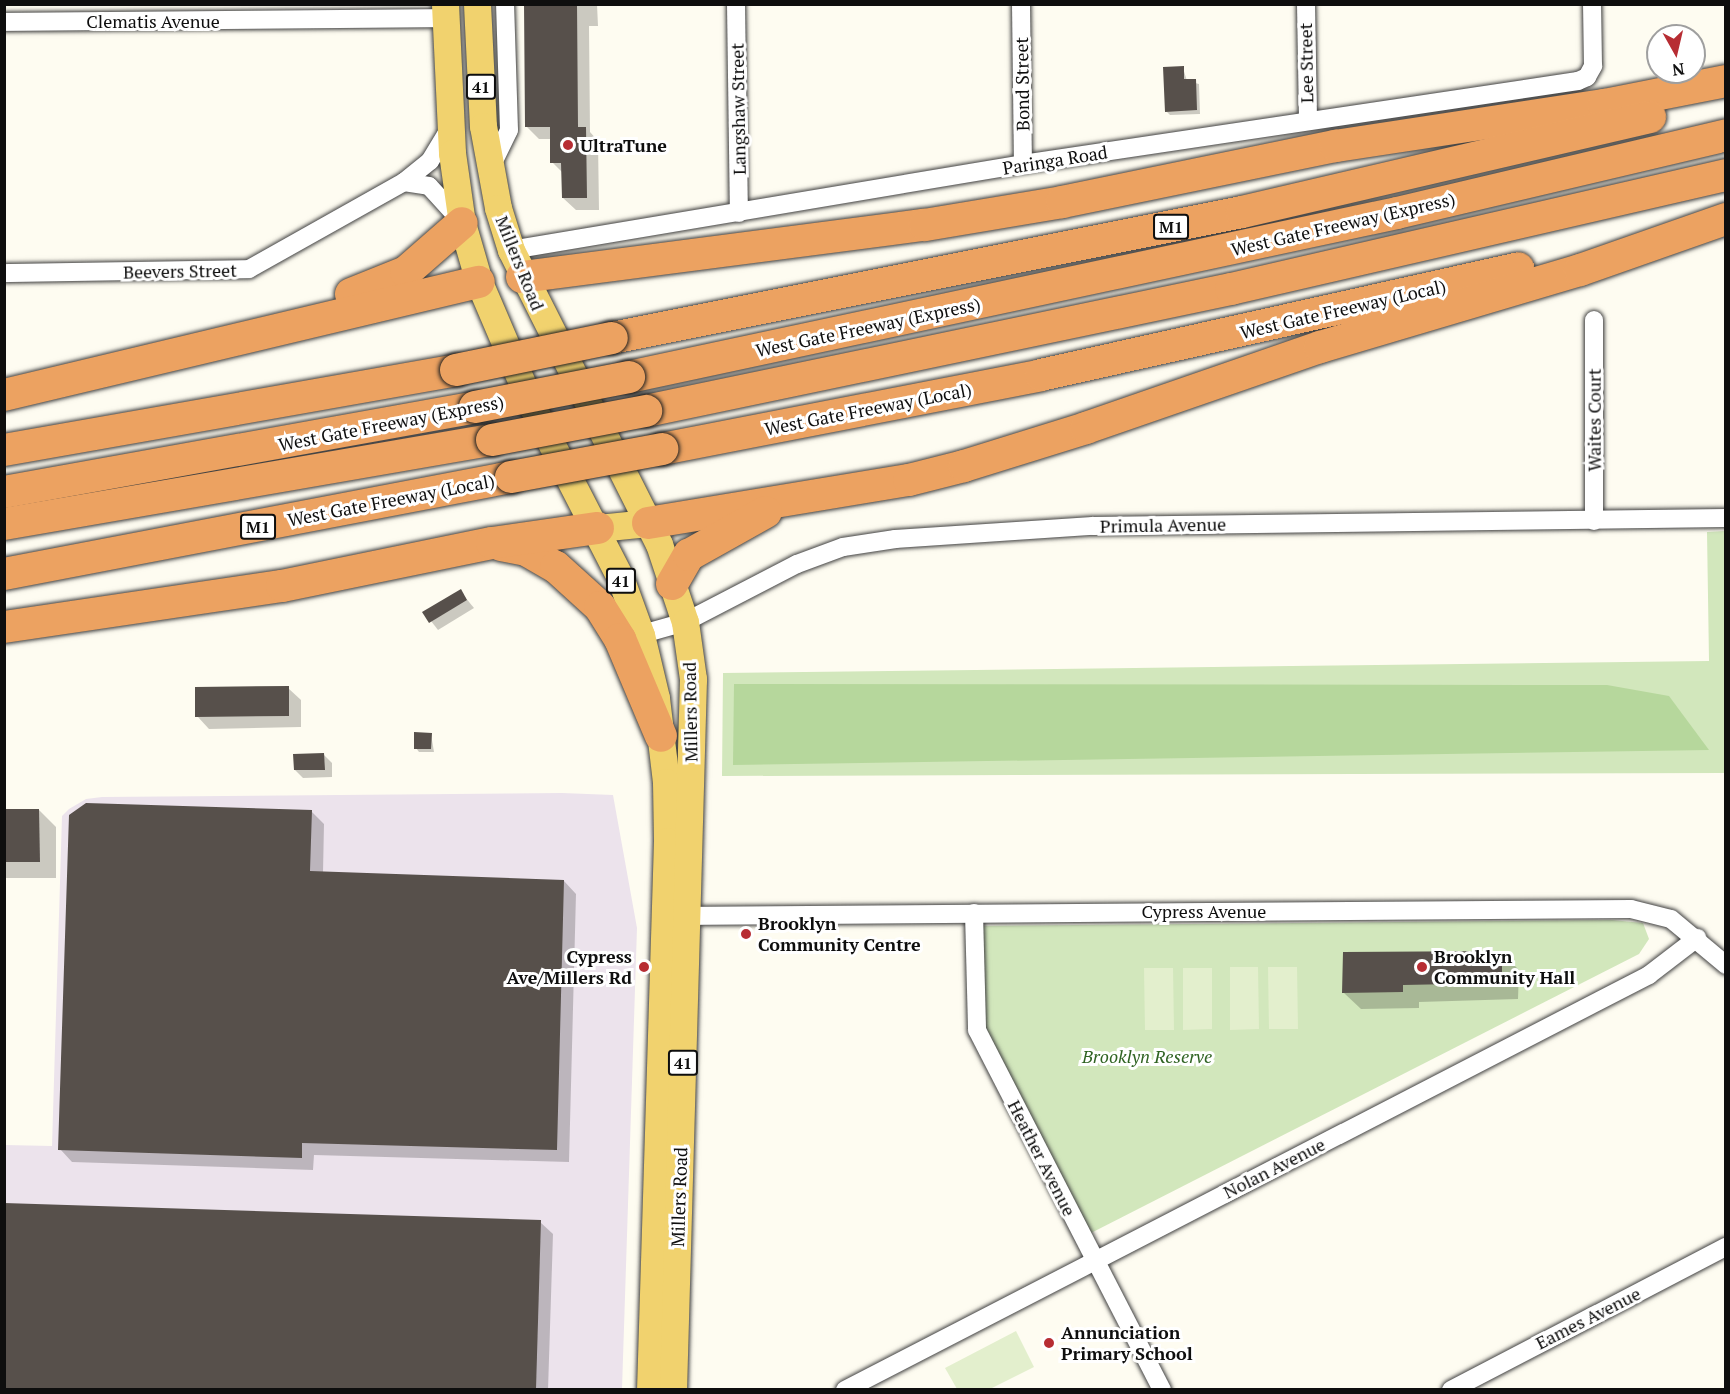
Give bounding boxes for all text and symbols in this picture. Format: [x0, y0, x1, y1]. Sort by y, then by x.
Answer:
street label: Clematis Avenue [86, 10, 220, 32]
street label: Lee Street [1295, 23, 1317, 103]
north arrow [1646, 24, 1706, 84]
street label: Bond Street [1010, 37, 1034, 131]
street label: Langshaw Street [726, 43, 750, 175]
text: N [1671, 58, 1686, 82]
road number: 41 [464, 74, 498, 100]
place label: UltraTune [580, 134, 667, 156]
marker: UltraTune [561, 138, 575, 152]
street label: Paringa Road [1001, 141, 1109, 179]
street label: West Gate Freeway (Express) [1229, 188, 1457, 260]
street label: Millers Road [491, 213, 549, 313]
road number: M1 [1153, 214, 1189, 240]
street label: Beevers Street [123, 259, 237, 283]
street label: West Gate Freeway (Local) [1238, 275, 1448, 343]
street label: West Gate Freeway (Express) [754, 293, 982, 361]
street label: Waites Court [1583, 368, 1605, 472]
street label: West Gate Freeway (Local) [763, 378, 973, 440]
street label: West Gate Freeway (Express) [276, 391, 506, 455]
street label: West Gate Freeway (Local) [286, 469, 496, 531]
street label: Primula Avenue [1099, 513, 1227, 537]
road number: M1 [240, 514, 276, 540]
road number: 41 [604, 568, 638, 594]
street label: Millers Road [678, 662, 702, 762]
street label: Cypress Avenue [1141, 900, 1267, 922]
place label: Brooklyn Community Centre [758, 913, 921, 956]
marker: Brooklyn Community Centre [739, 927, 753, 941]
place label: Cypress Ave/Millers Rd [507, 946, 632, 988]
place label: Brooklyn Community Hall [1434, 946, 1575, 988]
marker: Cypress Ave/Millers Rd [637, 960, 651, 974]
marker: Brooklyn Community Hall [1415, 960, 1429, 974]
park label: Brooklyn Reserve [1082, 1045, 1212, 1067]
road number: 41 [666, 1050, 700, 1076]
street label: Heather Avenue [1003, 1096, 1081, 1220]
street label: Nolan Avenue [1219, 1133, 1329, 1203]
street label: Millers Road [666, 1147, 692, 1247]
street label: Eames Avenue [1532, 1282, 1644, 1354]
place label: Annunciation Primary School [1061, 1322, 1193, 1364]
marker: Annunciation Primary School [1042, 1336, 1056, 1350]

